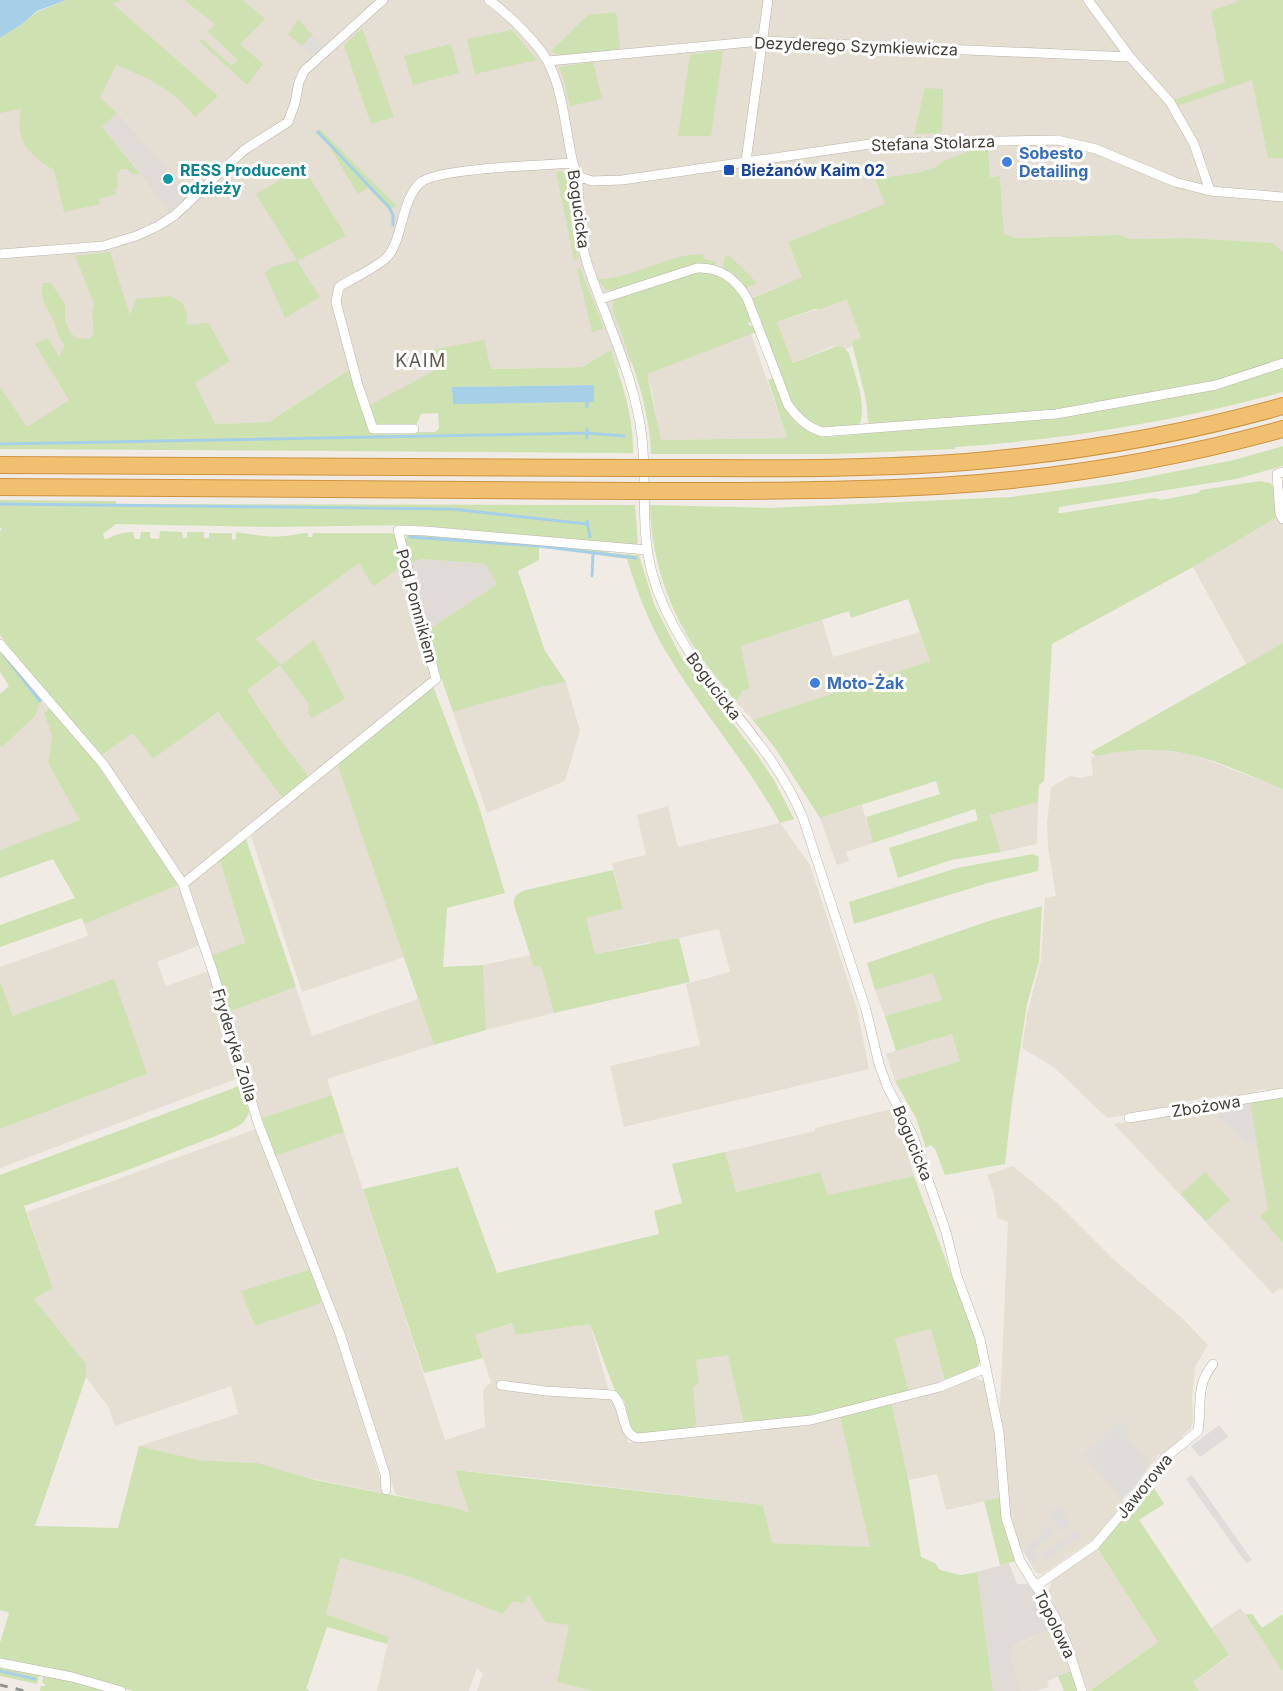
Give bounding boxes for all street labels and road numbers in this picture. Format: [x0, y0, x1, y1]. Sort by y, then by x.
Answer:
street label: Dezyderego Szymkiewicza [754, 32, 958, 60]
street label: Stefana Stolarza [871, 131, 995, 155]
street label: Bogucicka [564, 168, 594, 250]
street label: Pod Pomnikiem [392, 547, 442, 665]
street label: Bogucicka [682, 648, 746, 724]
street label: Fryderyka Zolla [208, 986, 262, 1104]
street label: Zbożowa [1170, 1091, 1242, 1121]
street label: Bogucicka [889, 1103, 937, 1183]
street label: Jaworowa [1112, 1450, 1176, 1522]
street label: Topolowa [1030, 1587, 1080, 1661]

